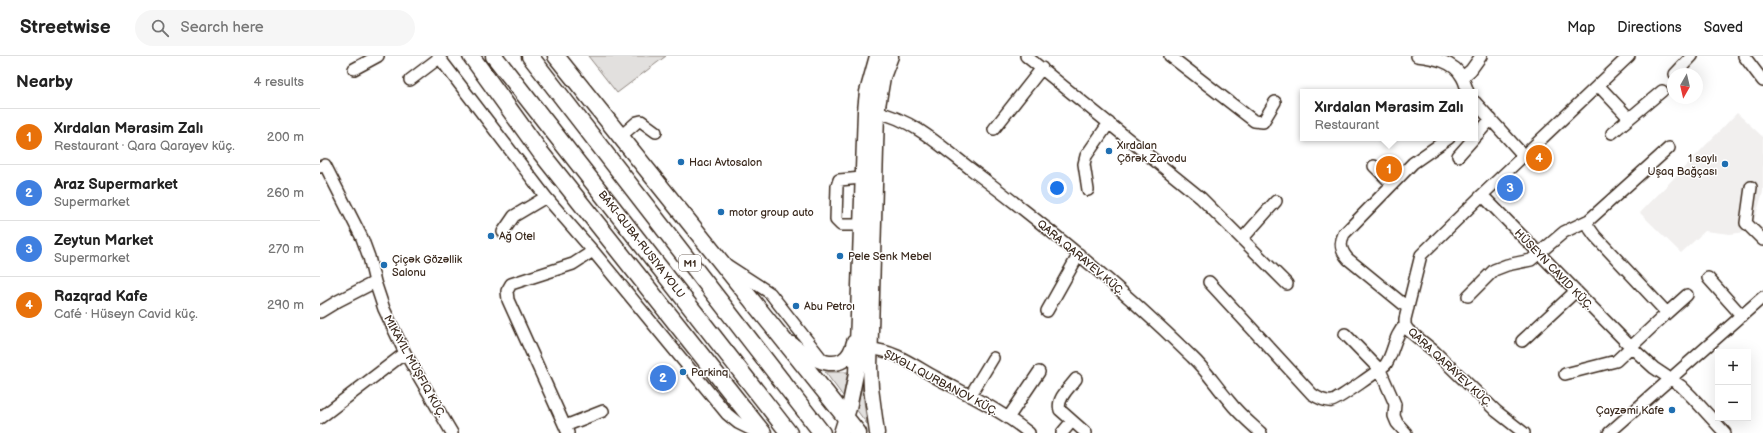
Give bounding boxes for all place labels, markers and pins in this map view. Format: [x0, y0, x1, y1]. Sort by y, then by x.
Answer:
place label: Xırdalan Çörək Zavodu [1116, 139, 1187, 165]
pin: 4 [1526, 143, 1552, 173]
marker: Xırdalan Çörək Zavodu [1104, 146, 1114, 156]
place label: 1 saylı Uşaq Bağçası [1648, 152, 1717, 178]
pin: 1 [1376, 154, 1402, 184]
place label: Hacı Avtosalon [689, 156, 762, 169]
marker: Hacı Avtosalon [676, 157, 686, 167]
marker: 1 saylı Uşaq Bağçası [1720, 159, 1730, 169]
pin: 3 [1497, 173, 1523, 203]
place label: motor group auto [729, 206, 814, 219]
marker: motor group auto [716, 207, 726, 217]
place label: Ağ Otel [499, 230, 535, 243]
marker: Ağ Otel [486, 231, 496, 241]
place label: Pele Senk Mebel [848, 250, 932, 263]
marker: Pele Senk Mebel [835, 251, 845, 261]
place label: Çiçək Gözəllik Salonu [392, 253, 463, 279]
marker: Çiçək Gözəllik Salonu [379, 260, 389, 270]
place label: Abu Petroı [804, 300, 855, 313]
marker: Abu Petroı [791, 301, 801, 311]
pin: 2 [650, 363, 676, 393]
place label: Parkinq [691, 366, 728, 379]
marker: Parkinq [678, 367, 688, 377]
place label: Çayzəmi Kafe [1596, 404, 1664, 417]
marker: Çayzəmi Kafe [1667, 405, 1677, 415]

